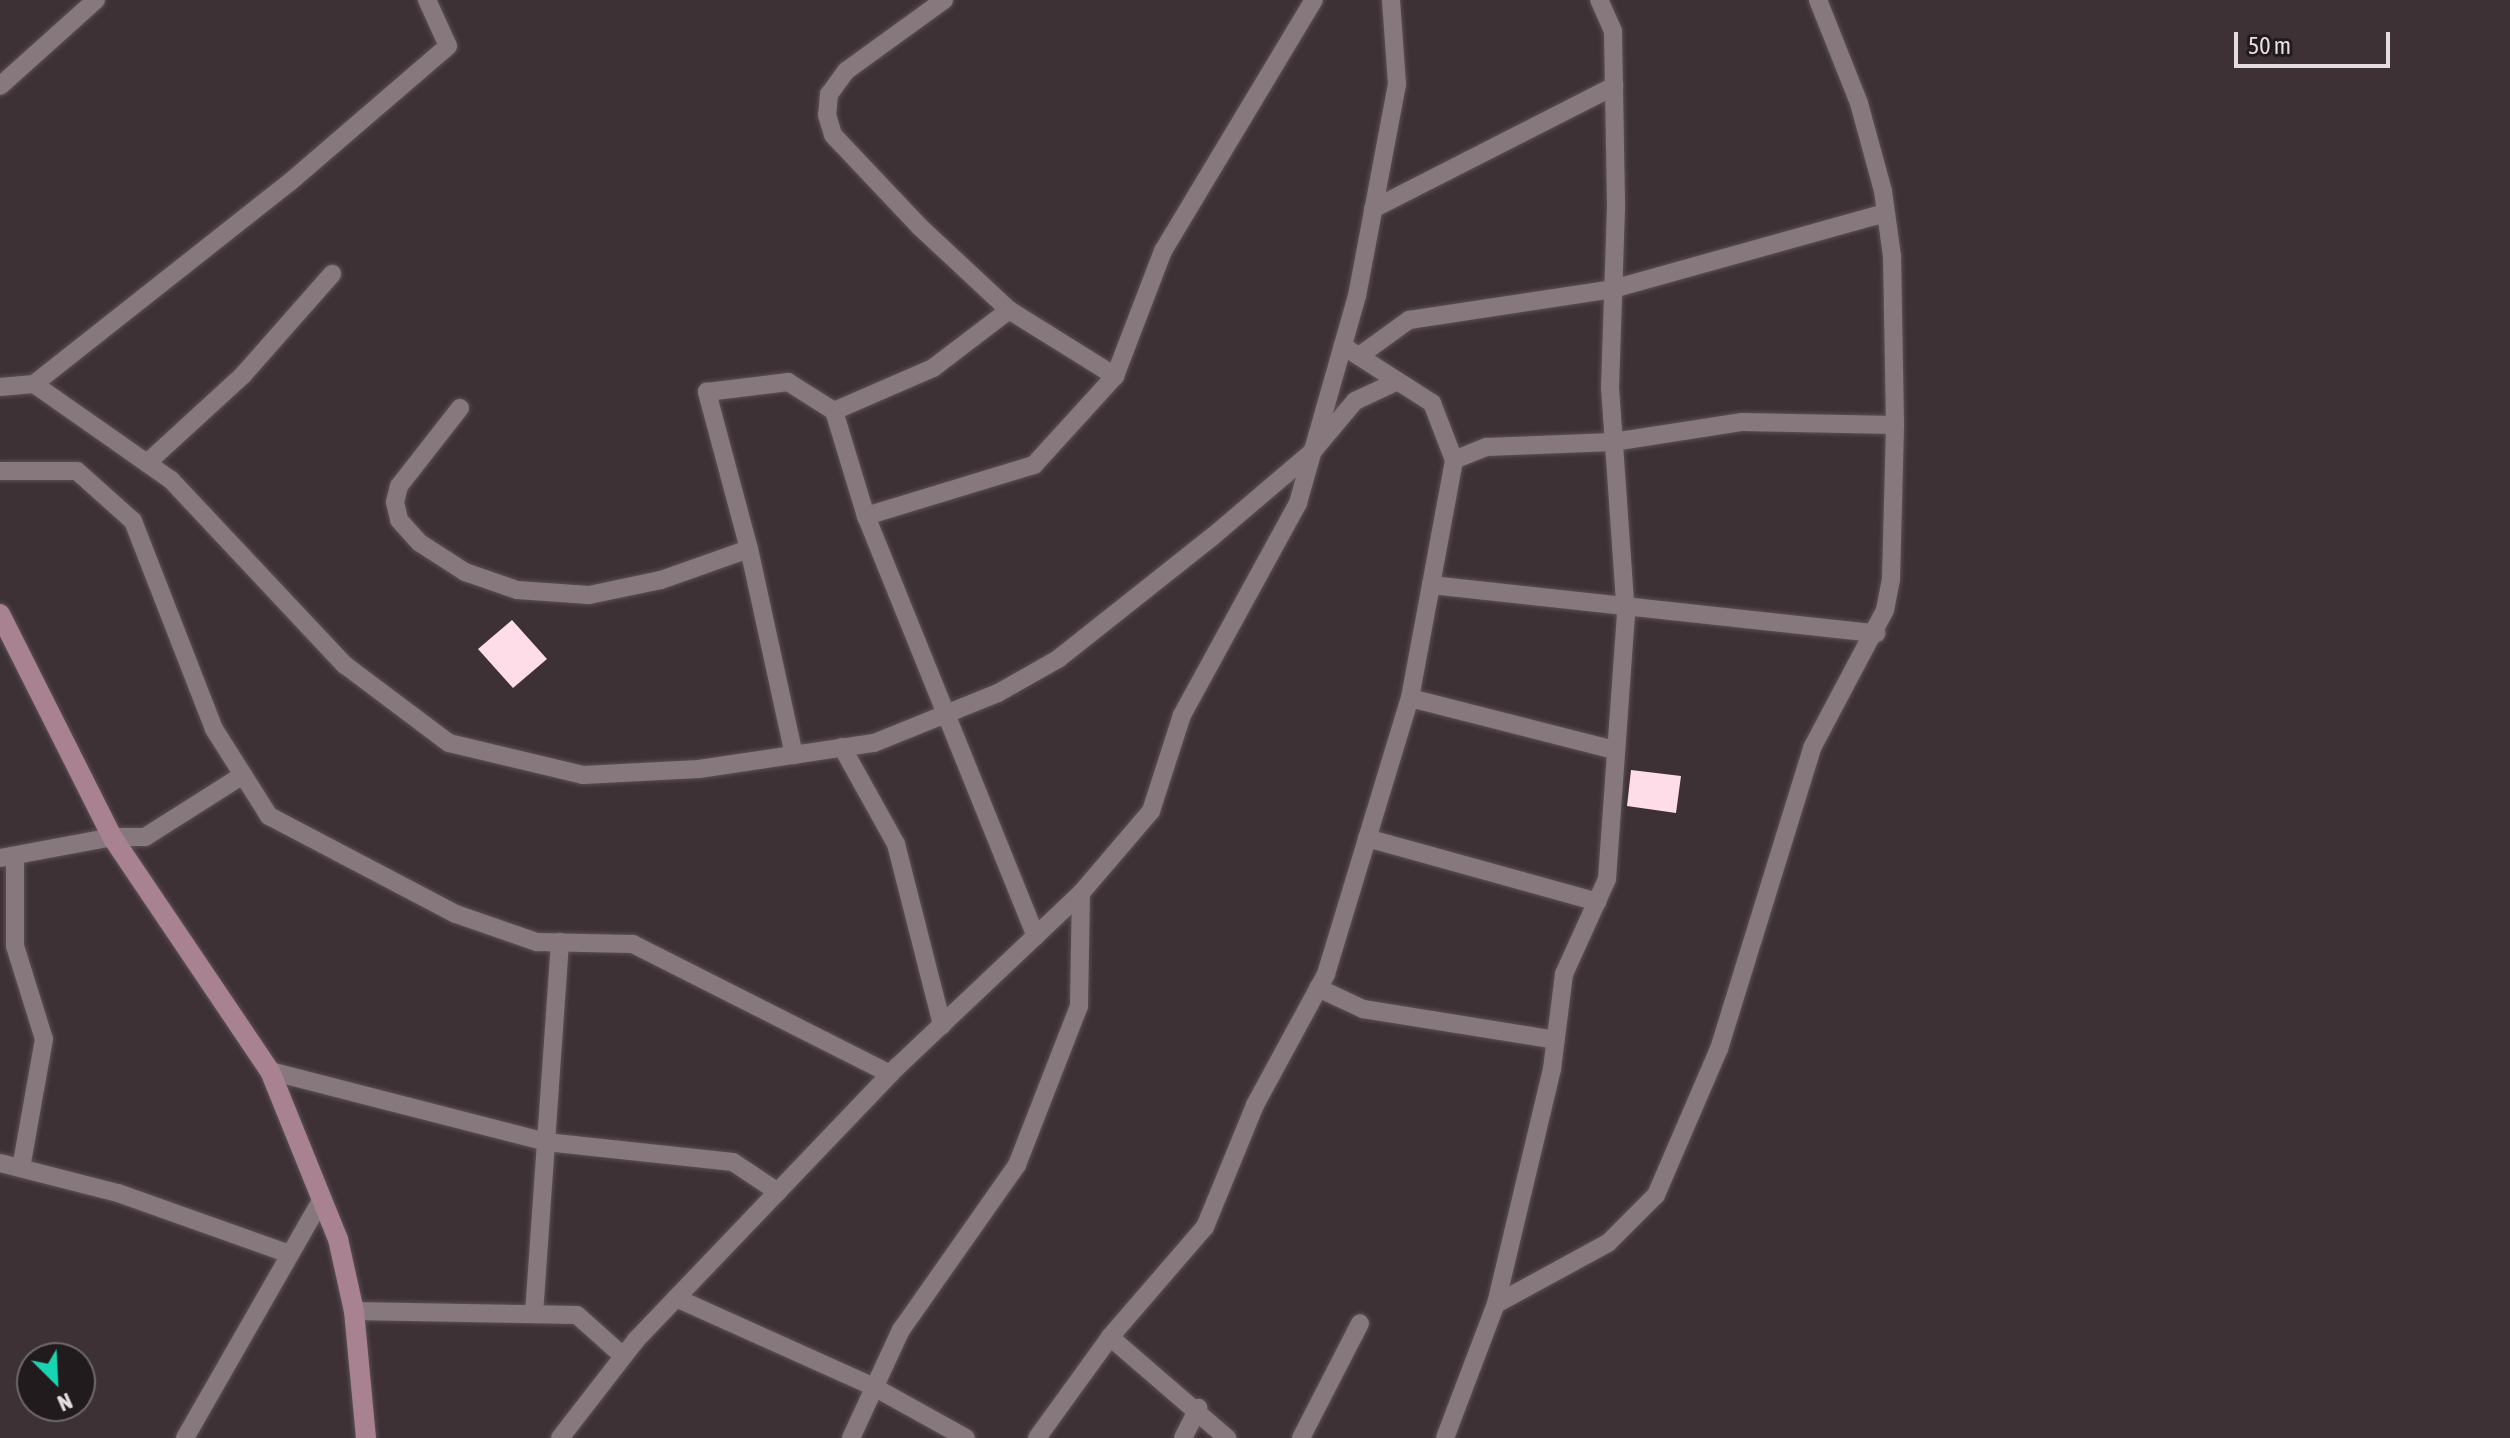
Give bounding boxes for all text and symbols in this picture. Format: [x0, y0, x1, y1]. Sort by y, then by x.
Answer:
scale bar [2238, 16, 2394, 66]
text: 50 m [2248, 32, 2291, 59]
north arrow [16, 1342, 96, 1422]
text: N [54, 1388, 76, 1417]

